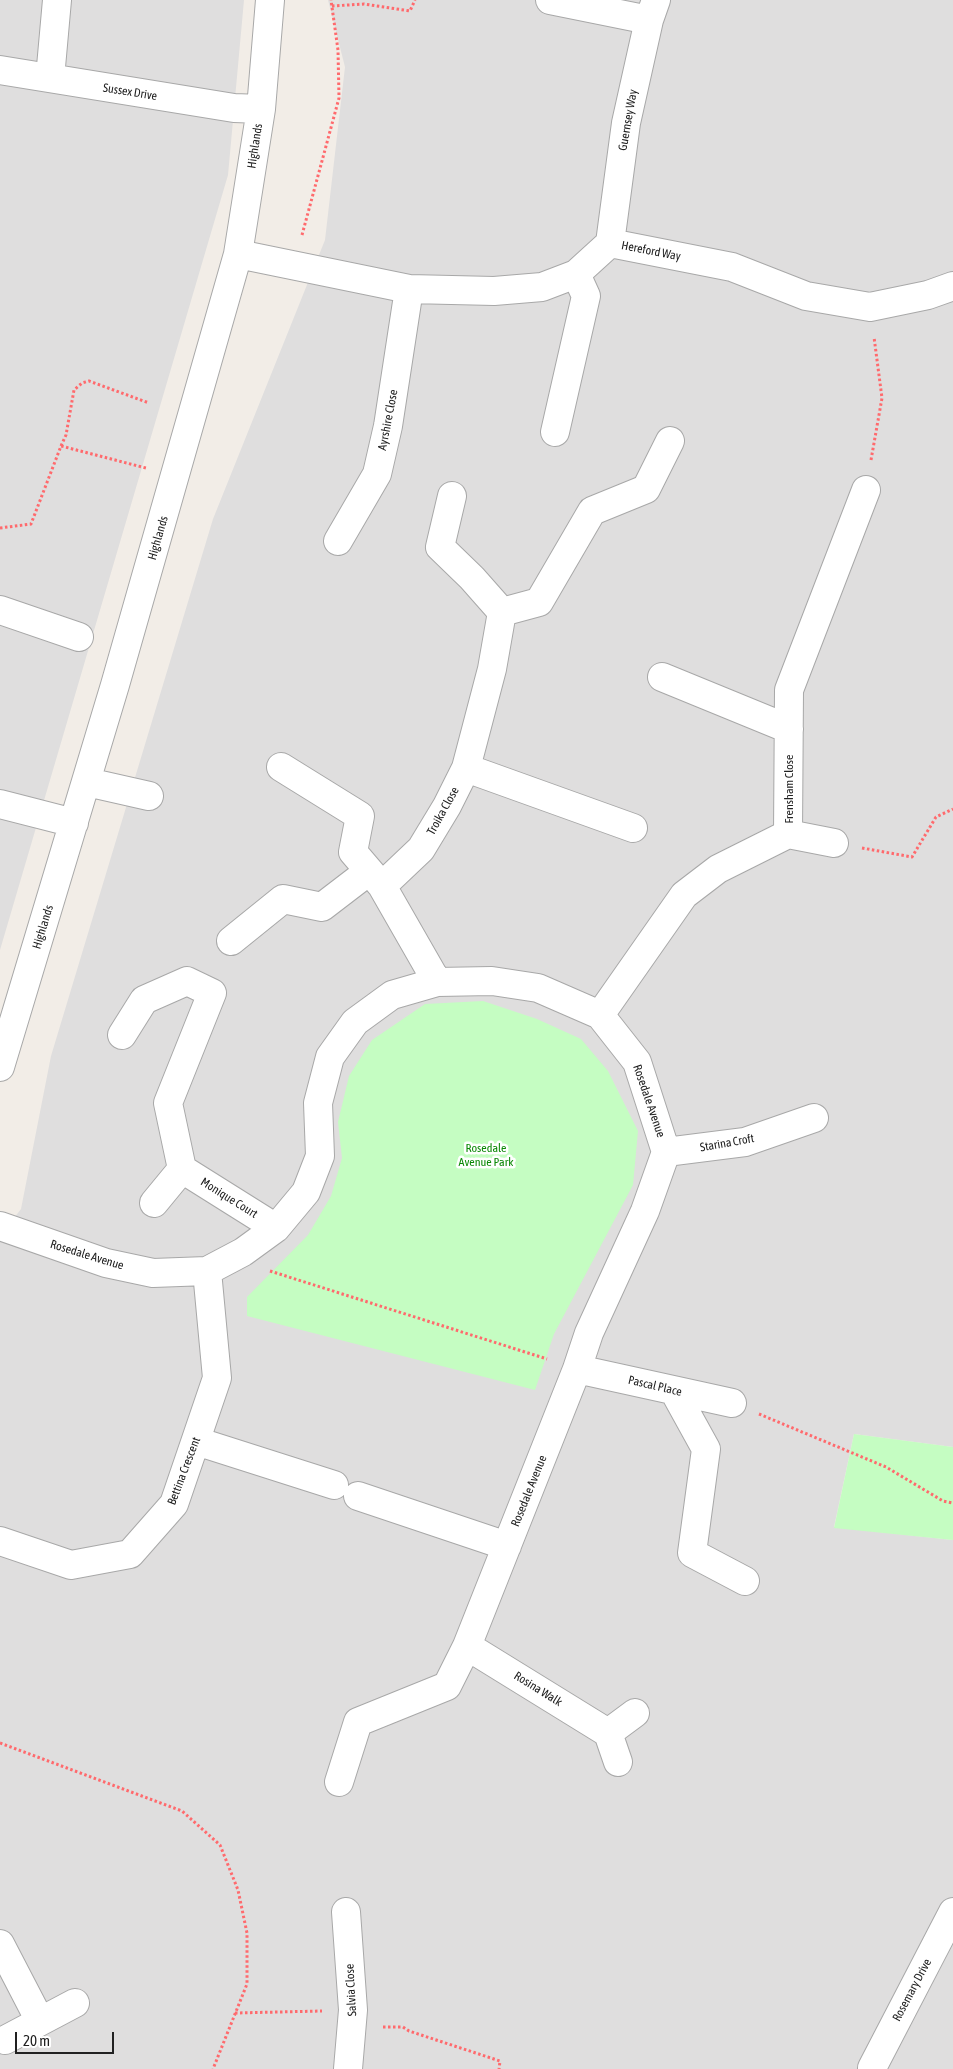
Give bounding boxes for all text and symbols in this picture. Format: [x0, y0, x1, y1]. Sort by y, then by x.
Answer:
street label: Sussex Drive [102, 81, 158, 103]
street label: Guernsey Way [616, 88, 640, 152]
street label: Highlands [244, 123, 266, 169]
street label: Hereford Way [620, 238, 682, 264]
street label: Ayrshire Close [375, 388, 401, 452]
street label: Highlands [145, 514, 171, 562]
street label: Frensham Close [782, 754, 796, 824]
street label: Troika Close [424, 784, 462, 838]
street label: Highlands [30, 903, 56, 951]
street label: Rosedale Avenue [630, 1063, 668, 1139]
street label: Starina Croft [699, 1131, 755, 1155]
park label: Rosedale Avenue Park [459, 1141, 513, 1169]
street label: Monique Court [198, 1175, 260, 1221]
street label: Rosedale Avenue [49, 1237, 125, 1273]
street label: Pascal Place [627, 1373, 683, 1399]
street label: Bettina Crescent [164, 1435, 204, 1507]
street label: Rosedale Avenue [508, 1453, 550, 1529]
street label: Rosina Walk [511, 1669, 565, 1709]
street label: Rosemary Drive [889, 1956, 935, 2024]
street label: Salvia Close [342, 1963, 360, 2017]
scale bar [18, 2022, 116, 2054]
text: 20 m [23, 2032, 50, 2049]

